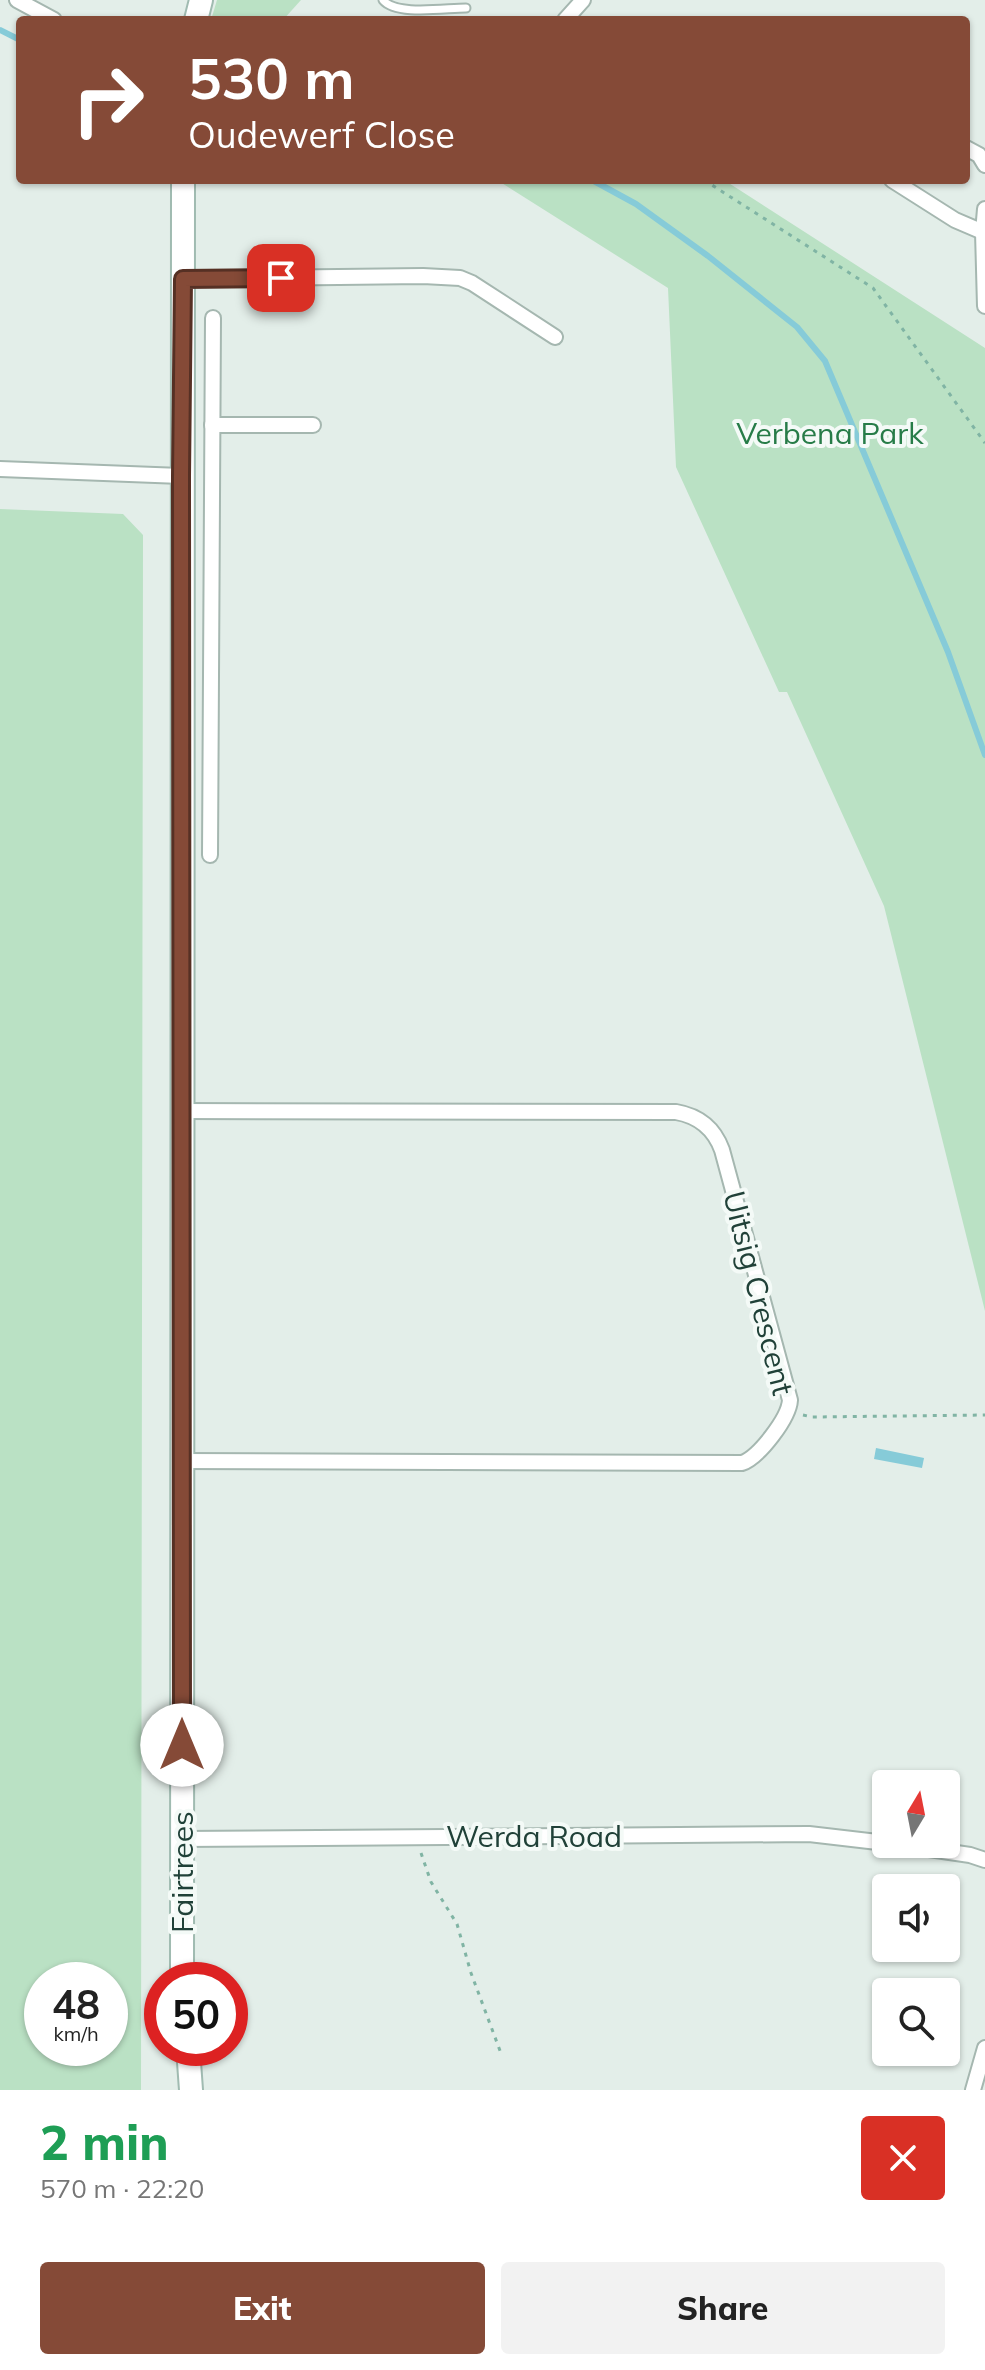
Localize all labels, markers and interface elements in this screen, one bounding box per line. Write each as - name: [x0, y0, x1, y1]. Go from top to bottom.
- text: 530 m: [188, 43, 355, 113]
- icon: right: [56, 48, 160, 152]
- text: Oudewerf Close: [188, 112, 455, 157]
- pin: [247, 244, 315, 312]
- icon: arrive: [259, 256, 303, 300]
- park label: Verbena Park: [736, 414, 924, 452]
- street label: Uitsig Crescent: [715, 1187, 803, 1399]
- position arrow: [140, 1703, 224, 1787]
- north arrow: [872, 1770, 960, 1858]
- map controls: [872, 1770, 960, 2066]
- street label: Fairtrees: [163, 1811, 201, 1933]
- street label: Werda Road: [446, 1817, 622, 1855]
- button: sound: [872, 1874, 960, 1962]
- speed limit sign: 50: [144, 1962, 248, 2066]
- button: search: [872, 1978, 960, 2066]
- text: 48: [52, 1979, 100, 2029]
- text: km/h: [53, 2021, 99, 2046]
- text: 2 min: [40, 2112, 169, 2172]
- button: close: [861, 2116, 945, 2200]
- text: 570 m · 22:20: [40, 2172, 204, 2205]
- button: Exit: [40, 2262, 485, 2354]
- button: Share: [501, 2262, 945, 2354]

